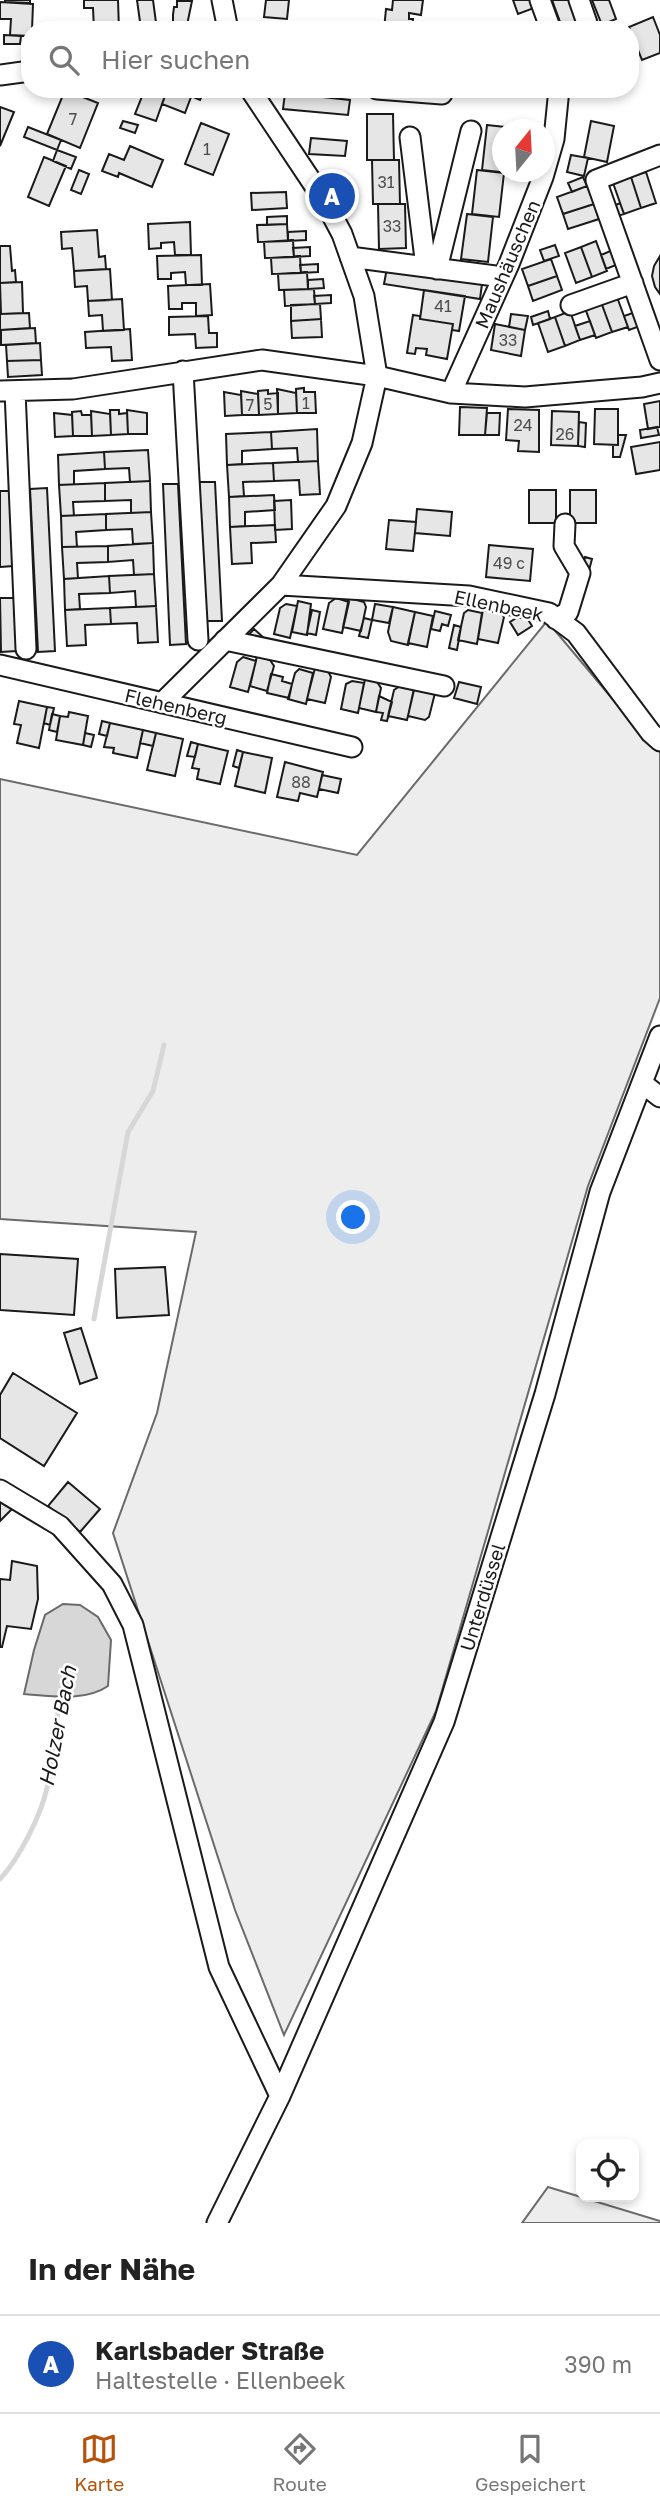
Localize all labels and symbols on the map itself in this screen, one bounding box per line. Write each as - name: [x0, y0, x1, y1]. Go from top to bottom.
- house number: 7: [69, 109, 77, 129]
- north arrow: [492, 119, 555, 182]
- house number: 1: [203, 139, 211, 159]
- pin: A: [309, 170, 355, 222]
- house number: 31: [377, 172, 395, 192]
- street label: Maushäuschen: [470, 196, 544, 332]
- house number: 33: [383, 216, 401, 236]
- house number: 41: [434, 296, 452, 316]
- house number: 33: [499, 330, 517, 350]
- house number: 1: [302, 393, 310, 413]
- house number: 5: [263, 394, 273, 414]
- house number: 7: [246, 395, 254, 415]
- house number: 24: [513, 415, 533, 435]
- house number: 26: [556, 424, 574, 444]
- house number: 49 c: [493, 553, 525, 573]
- street label: Ellenbeek: [452, 584, 546, 626]
- street label: Flehenberg: [123, 683, 229, 729]
- house number: 88: [291, 772, 311, 792]
- your location: [336, 1200, 370, 1234]
- street label: Unterdüssel: [455, 1540, 509, 1654]
- water label: Holzer Bach: [33, 1663, 82, 1788]

